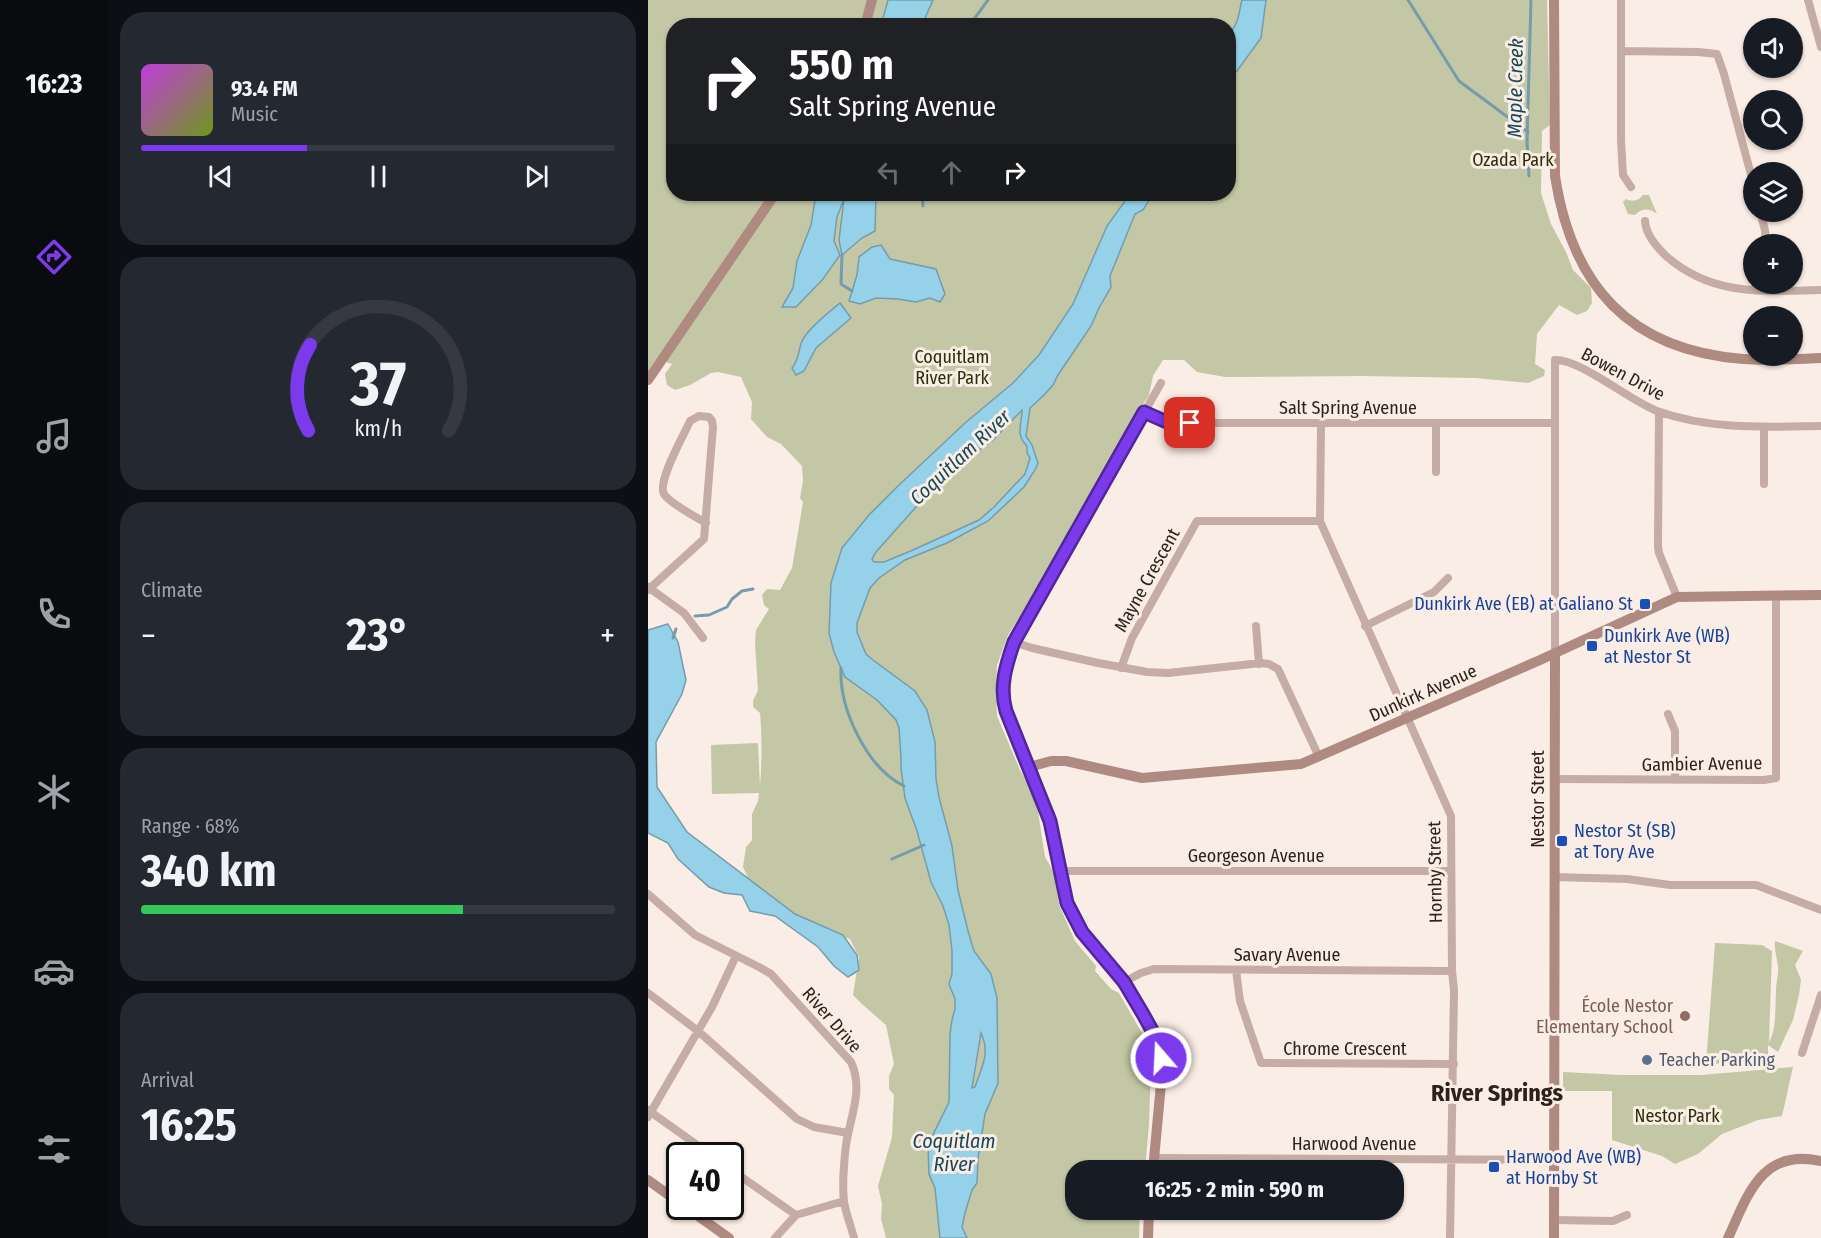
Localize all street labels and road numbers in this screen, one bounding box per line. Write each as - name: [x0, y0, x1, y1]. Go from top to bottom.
- street label: Bowen Drive: [1577, 343, 1669, 405]
- street label: Salt Spring Avenue: [1279, 397, 1417, 419]
- street label: Mayne Crescent: [1110, 524, 1185, 636]
- street label: Dunkirk Avenue: [1366, 659, 1480, 726]
- street label: Nestor Street: [1527, 750, 1549, 848]
- street label: Gambier Avenue: [1642, 752, 1763, 776]
- street label: Hornby Street: [1423, 821, 1447, 923]
- street label: Georgeson Avenue: [1188, 845, 1324, 867]
- street label: Savary Avenue: [1234, 944, 1340, 966]
- street label: River Drive: [798, 983, 867, 1057]
- street label: Chrome Crescent: [1283, 1038, 1407, 1060]
- street label: Harwood Avenue: [1292, 1133, 1416, 1155]

